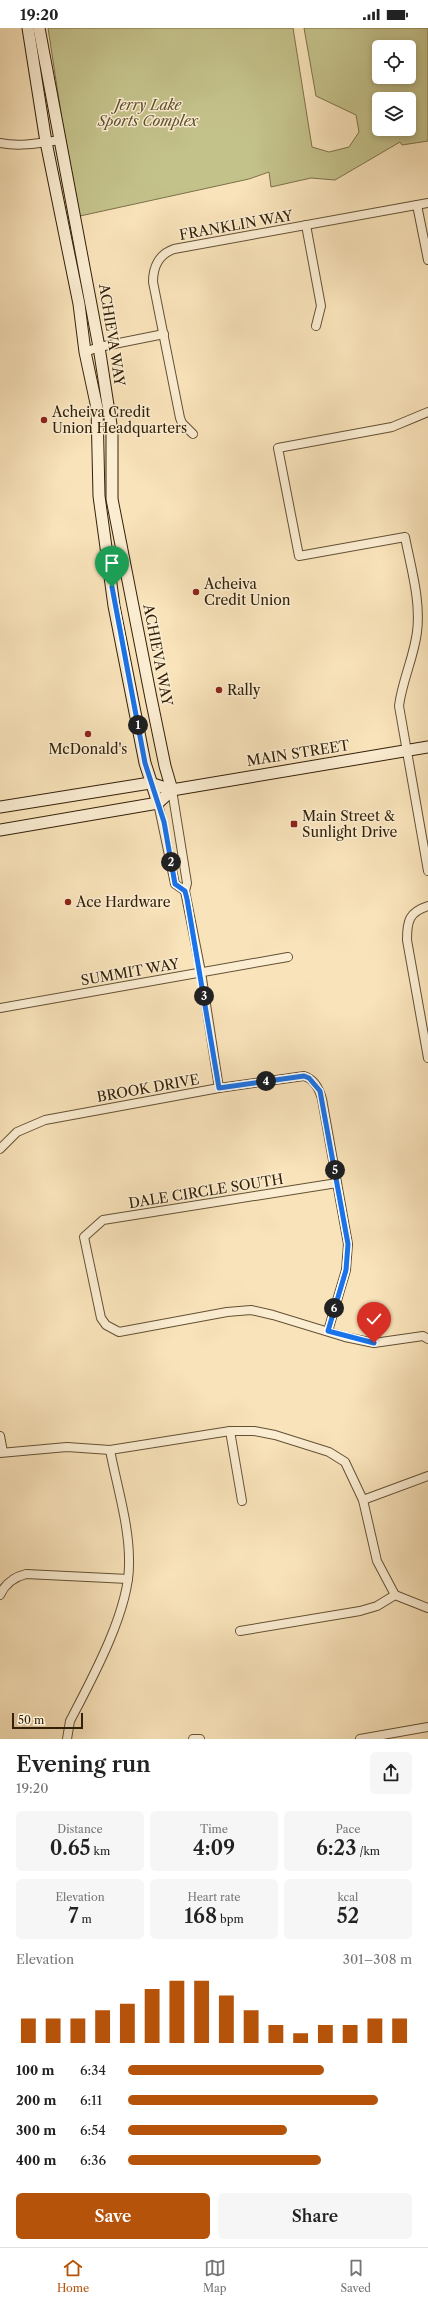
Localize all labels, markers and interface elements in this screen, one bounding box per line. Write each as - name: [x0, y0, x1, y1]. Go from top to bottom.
- text: 19:20: [20, 5, 59, 24]
- map controls: [372, 40, 416, 136]
- button: locate: [372, 40, 416, 84]
- button: layers: [372, 92, 416, 136]
- park label: Jerry Lake Sports Complex: [97, 96, 199, 130]
- street label: FRANKLIN WAY: [178, 206, 295, 244]
- street label: ACHIEVA WAY: [95, 282, 129, 388]
- place label: Acheiva Credit Union Headquarters: [51, 403, 187, 437]
- marker: Acheiva Credit Union Headquarters: [39, 415, 49, 425]
- pin: [95, 546, 129, 587]
- icon: arrive: [101, 552, 123, 574]
- place label: Acheiva Credit Union: [203, 575, 291, 609]
- marker: Acheiva Credit Union: [191, 587, 201, 597]
- street label: ACHIEVA WAY: [139, 602, 177, 708]
- place label: Rally: [227, 681, 261, 699]
- marker: Rally: [214, 685, 224, 695]
- pin: 1: [128, 715, 148, 735]
- text: 1: [136, 718, 140, 732]
- marker: McDonald's: [83, 729, 93, 739]
- street label: MAIN STREET: [245, 736, 351, 770]
- place label: McDonald's: [49, 740, 127, 758]
- place label: Main Street & Sunlight Drive: [302, 807, 398, 841]
- marker: Main Street & Sunlight Drive: [289, 819, 299, 829]
- pin: 2: [161, 852, 181, 872]
- text: 2: [168, 855, 174, 869]
- place label: Ace Hardware: [75, 893, 171, 911]
- marker: Ace Hardware: [63, 897, 73, 907]
- street label: SUMMIT WAY: [79, 954, 182, 990]
- pin: 3: [194, 986, 214, 1006]
- text: 3: [201, 989, 207, 1003]
- street label: BROOK DRIVE: [95, 1070, 201, 1106]
- pin: 4: [256, 1071, 276, 1091]
- text: 4: [263, 1074, 269, 1088]
- pin: 5: [325, 1160, 345, 1180]
- text: 5: [332, 1163, 338, 1177]
- street label: DALE CIRCLE SOUTH: [127, 1170, 285, 1212]
- pin: 6: [324, 1298, 344, 1318]
- text: 6: [331, 1301, 337, 1315]
- pin: [357, 1302, 391, 1343]
- icon: check: [363, 1308, 385, 1330]
- scale bar: [12, 1711, 83, 1730]
- text: 50 m: [18, 1713, 44, 1727]
- text: Evening run: [16, 1751, 151, 1778]
- button: share: [370, 1752, 412, 1794]
- text: 19:20: [16, 1780, 48, 1796]
- text: Distance: [57, 1822, 103, 1836]
- text: Time: [200, 1822, 228, 1836]
- text: Pace: [336, 1822, 360, 1836]
- text: 0.65: [50, 1836, 91, 1860]
- text: 4:09: [193, 1836, 235, 1860]
- text: 6:23: [316, 1836, 357, 1860]
- text: km: [91, 1844, 110, 1858]
- text: /km: [357, 1844, 380, 1858]
- text: Elevation: [55, 1890, 105, 1904]
- text: Heart rate: [187, 1890, 241, 1904]
- text: kcal: [338, 1890, 358, 1904]
- text: 7: [68, 1904, 79, 1928]
- text: 168: [184, 1904, 217, 1928]
- text: 52: [337, 1904, 359, 1928]
- text: m: [79, 1912, 92, 1926]
- text: bpm: [217, 1912, 244, 1926]
- text: Elevation: [16, 1951, 74, 1967]
- text: 301–308 m: [343, 1951, 412, 1967]
- text: 100 m: [16, 2062, 55, 2078]
- text: 6:34: [80, 2062, 106, 2078]
- text: 200 m: [16, 2092, 56, 2108]
- text: 6:11: [80, 2092, 102, 2108]
- text: 300 m: [16, 2122, 56, 2138]
- text: 6:54: [80, 2122, 106, 2138]
- text: 400 m: [16, 2152, 56, 2168]
- text: 6:36: [80, 2152, 106, 2168]
- button: Save: [16, 2193, 210, 2239]
- button: Share: [218, 2193, 412, 2239]
- tab: Home: [57, 2257, 89, 2295]
- tab: Map: [203, 2257, 227, 2295]
- tab: Saved: [340, 2257, 371, 2295]

